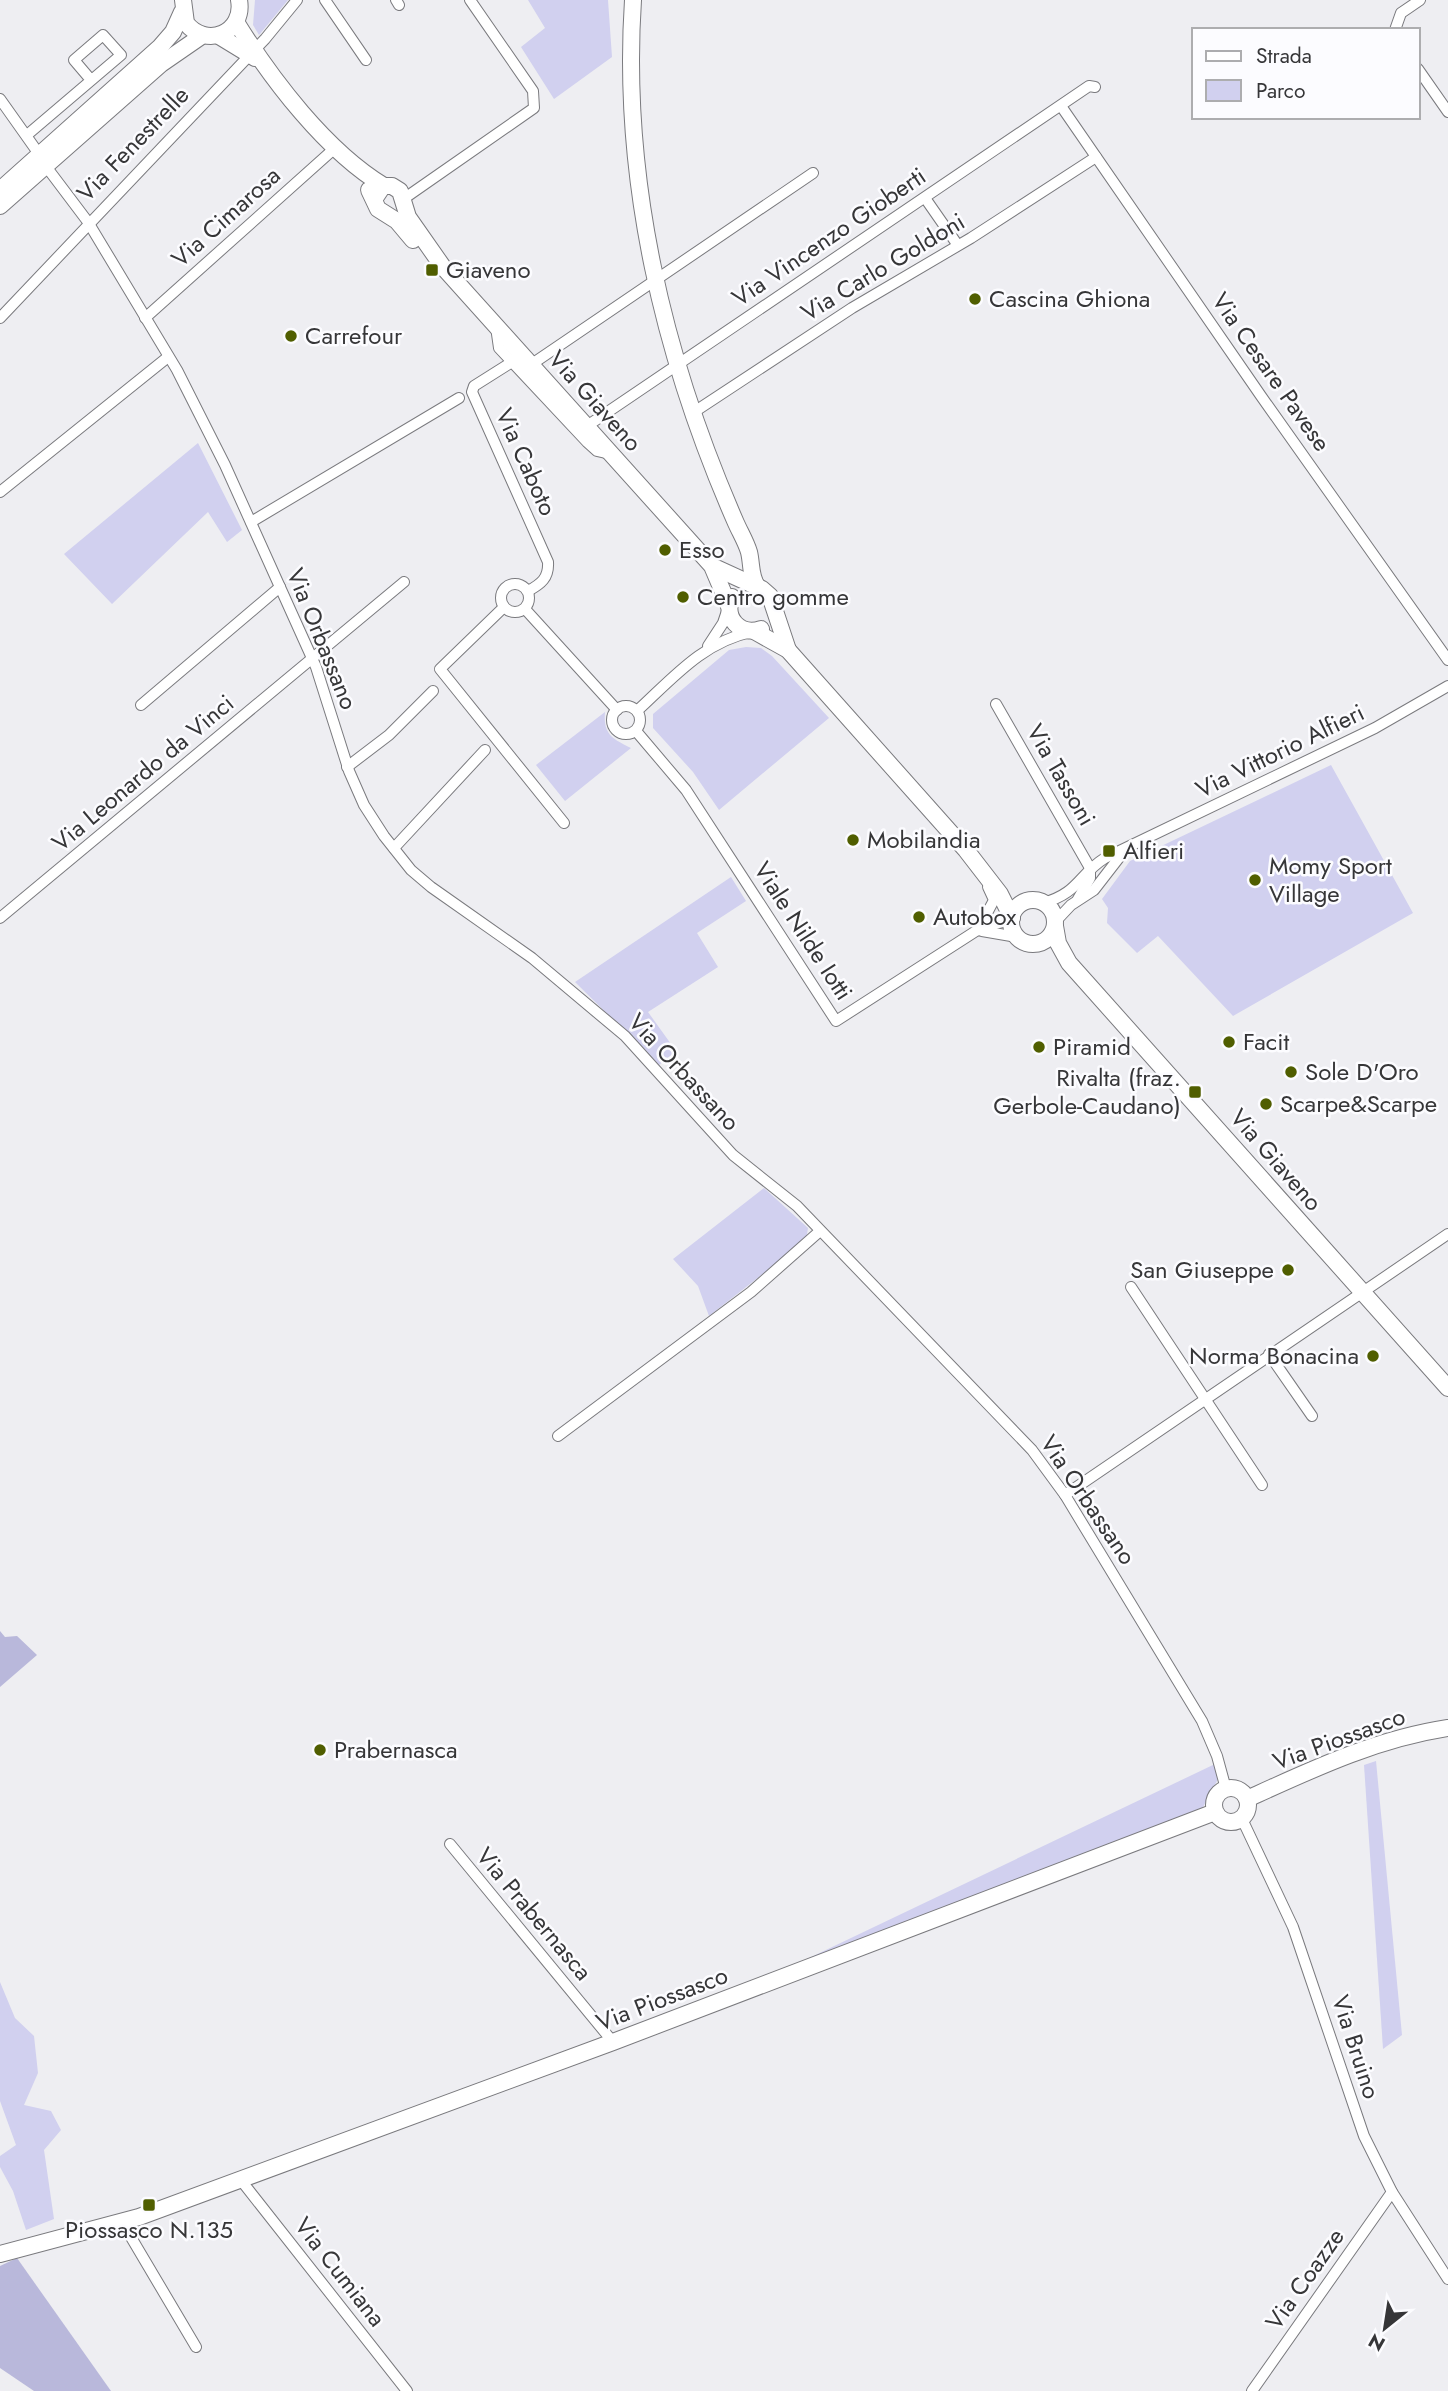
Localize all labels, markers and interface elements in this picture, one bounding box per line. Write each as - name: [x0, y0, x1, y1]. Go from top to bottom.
- legend: [1192, 28, 1420, 119]
- text: Strada: [1256, 41, 1312, 71]
- text: Parco: [1256, 76, 1305, 106]
- street label: Via Fenestrelle: [68, 78, 197, 209]
- street label: Via Cimarosa: [163, 158, 288, 275]
- street label: Via Vincenzo Gioberti: [725, 159, 933, 315]
- street label: Via Carlo Goldoni: [794, 204, 971, 329]
- place label: Giaveno: [446, 252, 531, 287]
- marker: Giaveno: [424, 262, 440, 278]
- place label: Cascina Ghiona: [989, 281, 1150, 316]
- street label: Via Cesare Pavese: [1204, 285, 1339, 458]
- marker: Cascina Ghiona: [967, 291, 983, 307]
- place label: Carrefour: [305, 318, 403, 353]
- marker: Carrefour: [283, 328, 299, 344]
- street label: Via Giaveno: [540, 342, 650, 459]
- street label: Via Caboto: [487, 402, 566, 521]
- place label: Esso: [679, 532, 725, 567]
- marker: Esso: [657, 542, 673, 558]
- street label: Via Orbassano: [278, 563, 367, 715]
- place label: Centro gomme: [697, 579, 849, 614]
- marker: Centro gomme: [675, 589, 691, 605]
- street label: Via Leonardo da Vinci: [44, 686, 241, 859]
- street label: Via Vittorio Alfieri: [1190, 695, 1370, 807]
- street label: Via Tassoni: [1018, 717, 1105, 832]
- place label: Mobilandia: [867, 822, 981, 857]
- marker: Mobilandia: [845, 832, 861, 848]
- place label: Alfieri: [1123, 833, 1184, 868]
- marker: Alfieri: [1101, 843, 1117, 859]
- place label: Momy Sport Village: [1269, 848, 1392, 911]
- street label: Viale Nilde Iotti: [745, 854, 861, 1007]
- marker: Momy Sport Village: [1247, 872, 1263, 888]
- place label: Autobox: [933, 899, 1017, 934]
- marker: Autobox: [911, 909, 927, 925]
- street label: Via Orbassano: [620, 1005, 748, 1138]
- place label: Facit: [1243, 1024, 1290, 1059]
- place label: Piramid: [1053, 1029, 1131, 1064]
- marker: Facit: [1221, 1034, 1237, 1050]
- marker: Piramid: [1031, 1039, 1047, 1055]
- place label: Sole D'Oro: [1305, 1054, 1419, 1089]
- place label: Rivalta (fraz. Gerbole-Caudano): [993, 1060, 1181, 1123]
- marker: Sole D'Oro: [1283, 1064, 1299, 1080]
- marker: Rivalta (fraz. Gerbole-Caudano): [1187, 1084, 1203, 1100]
- place label: Scarpe&Scarpe: [1280, 1086, 1437, 1121]
- marker: Scarpe&Scarpe: [1258, 1096, 1274, 1112]
- street label: Via Giaveno: [1222, 1101, 1331, 1218]
- place label: San Giuseppe: [1130, 1252, 1274, 1287]
- marker: San Giuseppe: [1280, 1262, 1296, 1278]
- place label: Norma Bonacina: [1189, 1338, 1359, 1373]
- marker: Norma Bonacina: [1365, 1348, 1381, 1364]
- street label: Via Orbassano: [1032, 1428, 1145, 1572]
- street label: Via Piossasco: [1268, 1698, 1410, 1779]
- place label: Prabernasca: [334, 1732, 458, 1767]
- marker: Prabernasca: [312, 1742, 328, 1758]
- street label: Via Prabernasca: [468, 1839, 601, 1988]
- street label: Via Piossasco: [591, 1957, 733, 2040]
- street label: Via Bruino: [1323, 1991, 1390, 2103]
- marker: Piossasco N.135: [141, 2197, 157, 2213]
- street label: Via Cumiana: [286, 2209, 394, 2334]
- place label: Piossasco N.135: [65, 2212, 233, 2247]
- street label: Via Coazze: [1257, 2221, 1352, 2337]
- north arrow: [1350, 2293, 1420, 2363]
- text: N: [1363, 2327, 1390, 2358]

